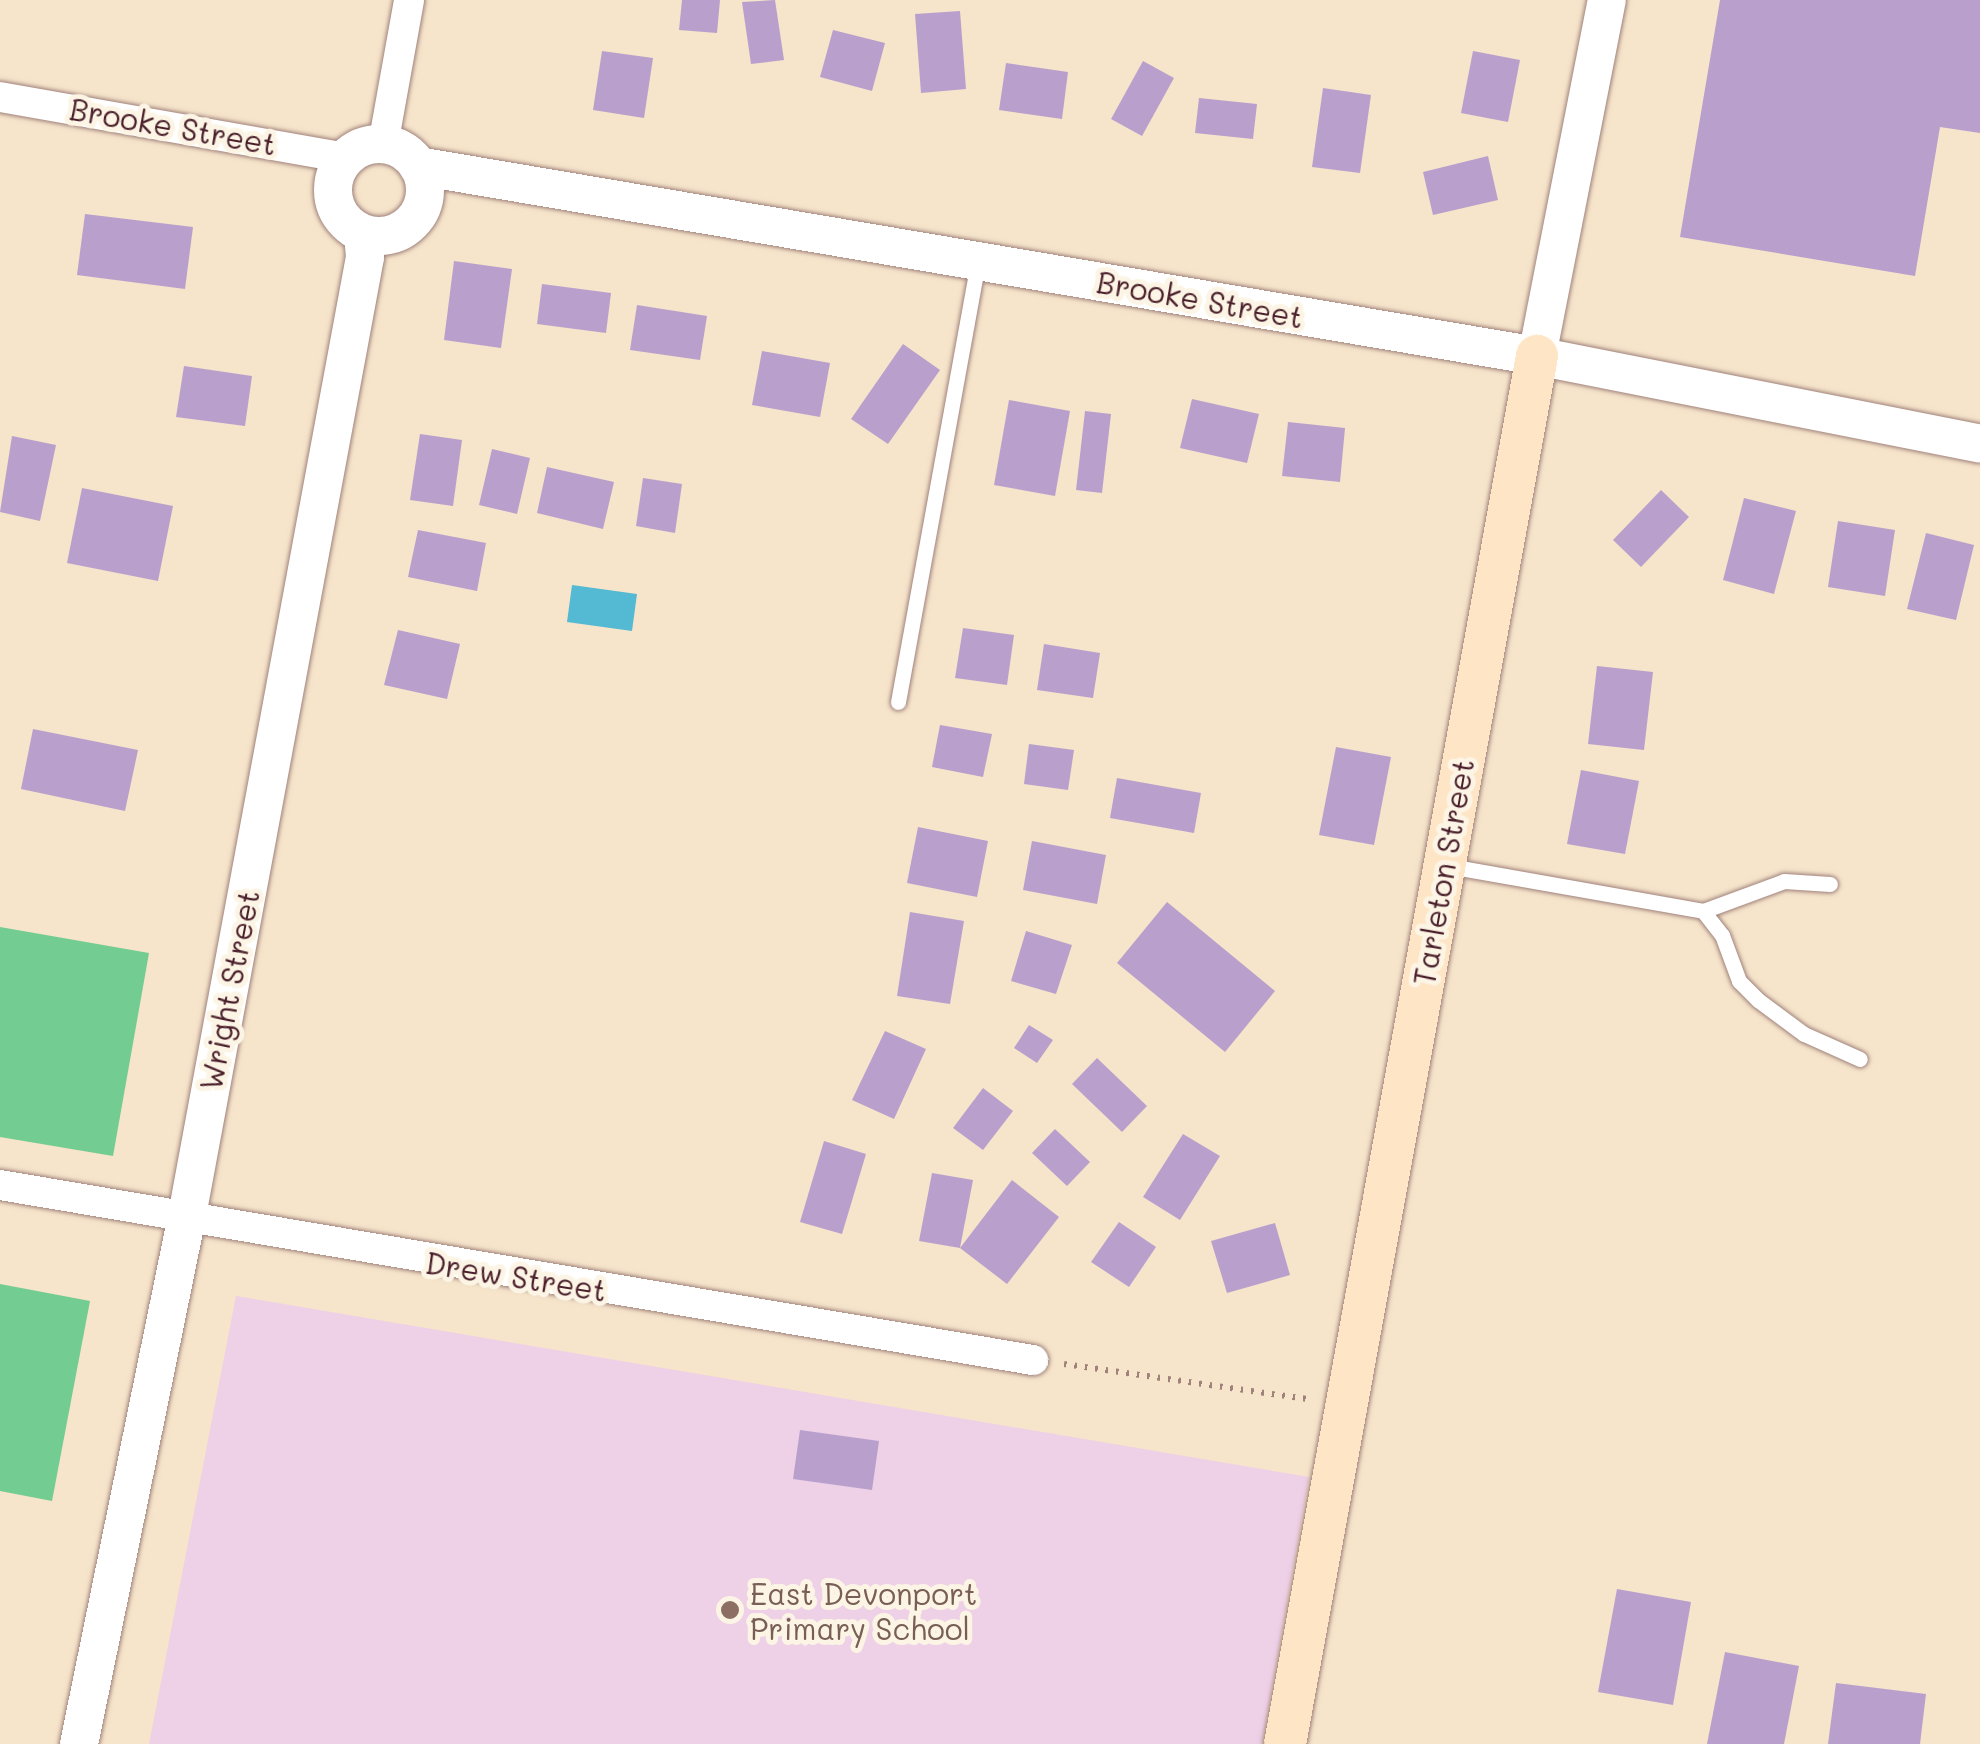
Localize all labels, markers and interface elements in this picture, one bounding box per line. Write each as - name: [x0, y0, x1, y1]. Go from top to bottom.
- street label: Brooke Street: [67, 90, 279, 162]
- street label: Brooke Street: [1094, 263, 1306, 335]
- street label: Tarleton Street: [1405, 756, 1481, 988]
- street label: Wright Street: [192, 887, 266, 1093]
- street label: Drew Street: [423, 1244, 609, 1308]
- place label: East Devonport Primary School: [750, 1575, 977, 1646]
- marker: East Devonport Primary School: [719, 1599, 741, 1621]

